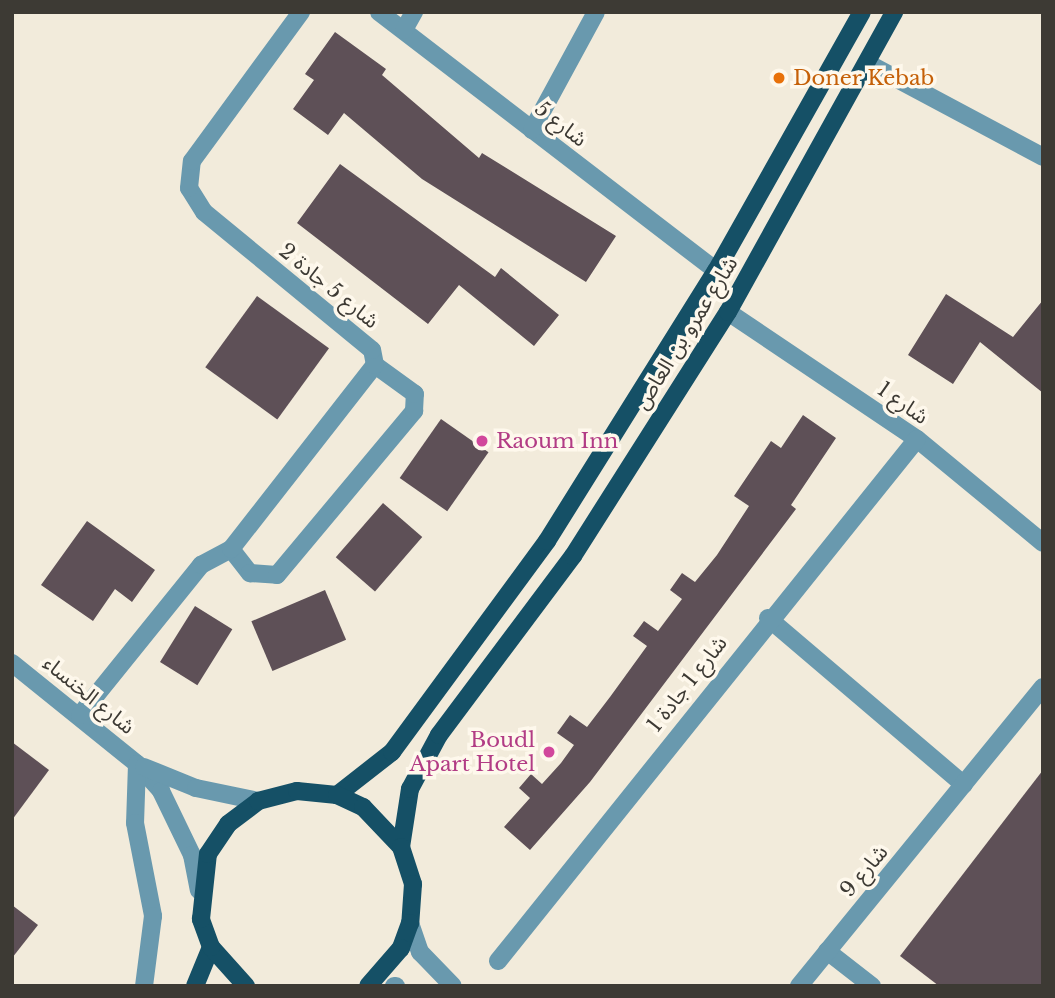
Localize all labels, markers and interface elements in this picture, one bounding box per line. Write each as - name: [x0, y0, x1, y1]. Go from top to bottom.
- place label: Doner Kebab: [793, 65, 935, 91]
- marker: Doner Kebab: [771, 70, 787, 86]
- street label: شارع 5: [530, 96, 592, 152]
- street label: شارع 5 جادة 2: [274, 238, 384, 334]
- street label: شارع عمرو بن العاص: [629, 252, 743, 414]
- street label: شارع 1: [873, 377, 933, 429]
- place label: Raoum Inn: [496, 428, 618, 454]
- marker: Raoum Inn: [474, 433, 490, 449]
- street label: شارع 1 جادة 1: [642, 631, 732, 737]
- street label: شارع الخنساء: [38, 650, 140, 740]
- place label: Boudl Apart Hotel: [410, 727, 535, 777]
- marker: Boudl Apart Hotel: [541, 744, 557, 760]
- street label: شارع 9: [835, 840, 893, 902]

